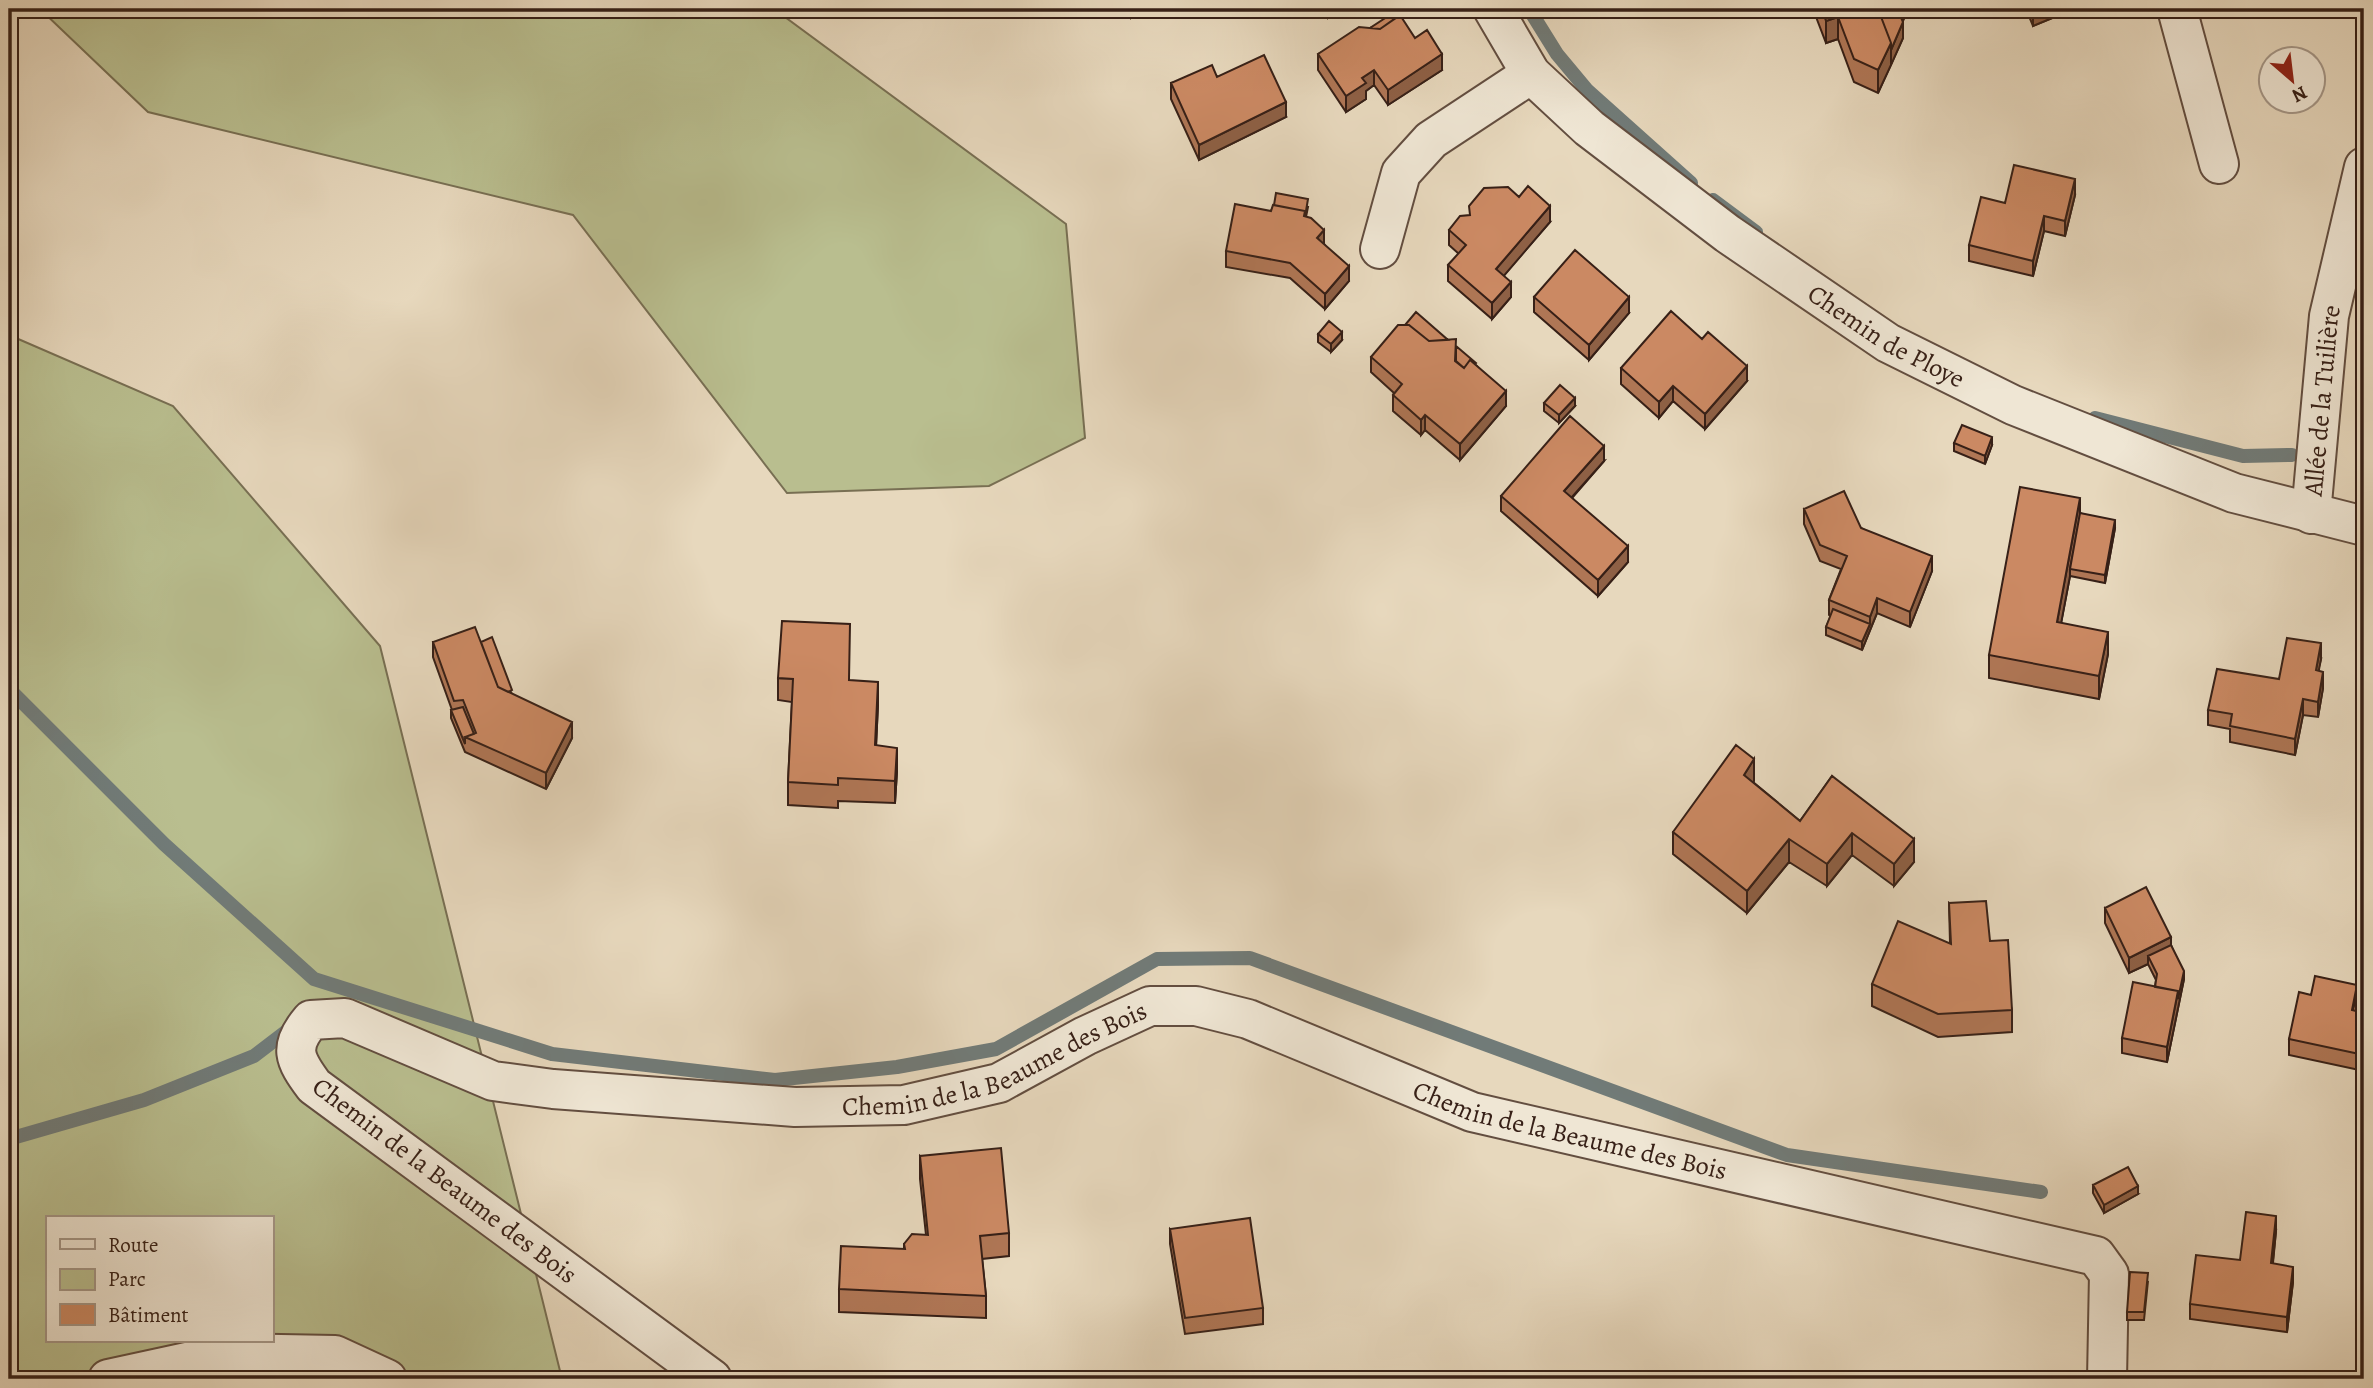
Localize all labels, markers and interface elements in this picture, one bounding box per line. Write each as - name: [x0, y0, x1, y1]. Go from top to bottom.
- north arrow: [2258, 46, 2328, 116]
- text: N: [2287, 79, 2312, 109]
- street label: Chemin de Ploye: [1801, 276, 1970, 396]
- street label: Allée de la Tuilière: [2296, 301, 2349, 499]
- street label: Chemin de la Beaume des Bois: [842, 993, 1152, 1124]
- street label: Chemin de la Beaume des Bois: [305, 1069, 584, 1292]
- street label: Chemin de la Beaume des Bois: [1408, 1072, 1730, 1188]
- legend: [46, 1216, 273, 1342]
- text: Route: [108, 1231, 158, 1259]
- text: Parc: [108, 1265, 146, 1293]
- text: Bâtiment: [108, 1301, 189, 1329]

